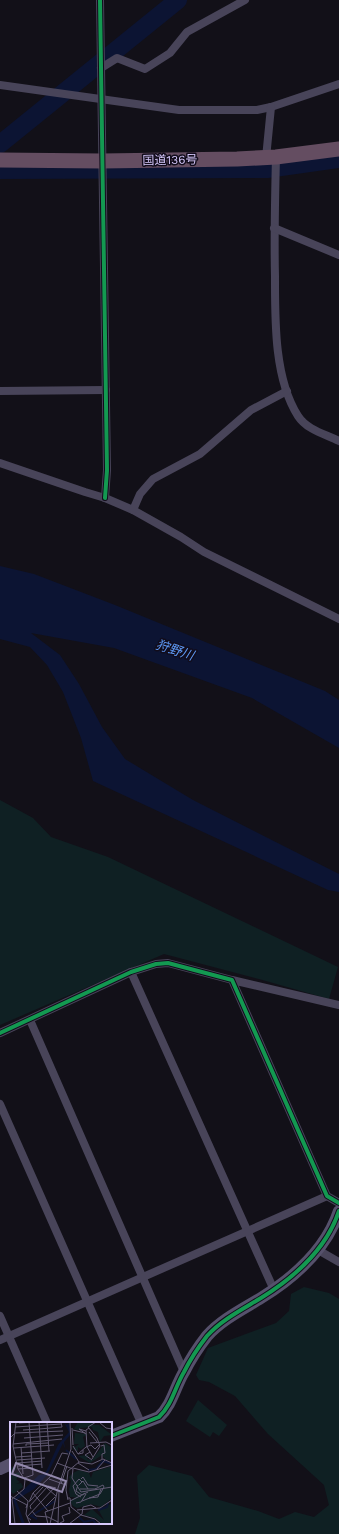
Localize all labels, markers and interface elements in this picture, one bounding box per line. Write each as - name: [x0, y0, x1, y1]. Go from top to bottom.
- street label: 国道136号: [142, 153, 198, 167]
- water label: 狩野川: [154, 637, 198, 664]
- inset map: [10, 1422, 112, 1524]

